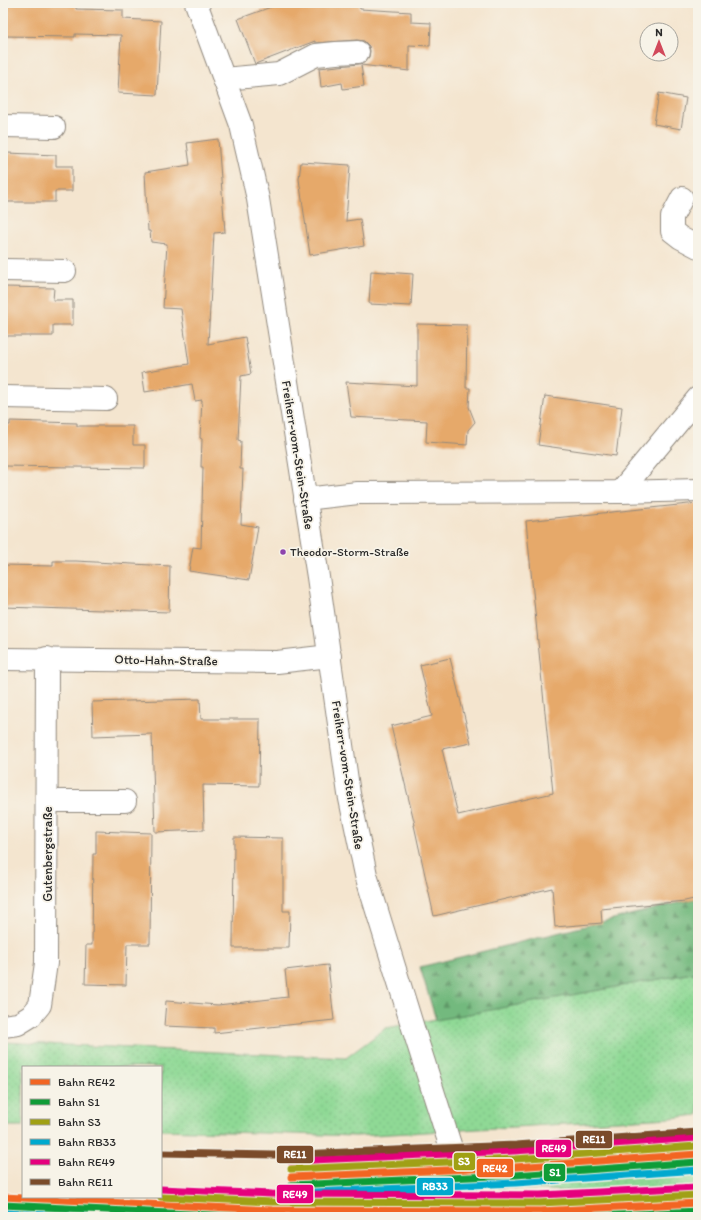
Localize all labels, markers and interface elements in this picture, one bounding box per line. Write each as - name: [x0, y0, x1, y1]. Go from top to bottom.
- north arrow: [639, 22, 679, 62]
- text: N: [655, 26, 663, 39]
- street label: Freiherr-vom-Stein-Straße: [279, 379, 317, 531]
- place label: Theodor-Storm-Straße: [290, 545, 409, 559]
- marker: Theodor-Storm-Straße: [278, 547, 288, 557]
- street label: Otto-Hahn-Straße: [114, 652, 218, 668]
- street label: Freiherr-vom-Stein-Straße: [329, 699, 367, 851]
- street label: Gutenbergstraße: [40, 806, 55, 902]
- legend: [22, 1066, 162, 1198]
- text: Bahn RE42: [58, 1075, 116, 1089]
- text: Bahn S1: [58, 1095, 100, 1109]
- text: Bahn S3: [58, 1115, 101, 1129]
- line badge: RE11: [575, 1130, 613, 1149]
- text: RE11: [583, 1133, 606, 1146]
- text: Bahn RB33: [58, 1135, 116, 1149]
- line badge: RE49: [535, 1139, 572, 1158]
- text: RE49: [541, 1142, 567, 1155]
- line badge: RE11: [276, 1145, 314, 1164]
- text: RE11: [284, 1148, 307, 1161]
- line badge: S3: [453, 1152, 476, 1171]
- text: Bahn RE49: [58, 1155, 115, 1169]
- text: S3: [458, 1155, 470, 1168]
- line badge: RE42: [476, 1158, 514, 1178]
- text: RE42: [482, 1162, 508, 1175]
- line badge: S1: [543, 1163, 566, 1182]
- text: S1: [549, 1166, 562, 1179]
- text: Bahn RE11: [58, 1175, 113, 1189]
- line badge: RB33: [416, 1177, 454, 1196]
- text: RB33: [422, 1180, 448, 1193]
- line badge: RE49: [276, 1184, 314, 1204]
- text: RE49: [282, 1188, 308, 1201]

